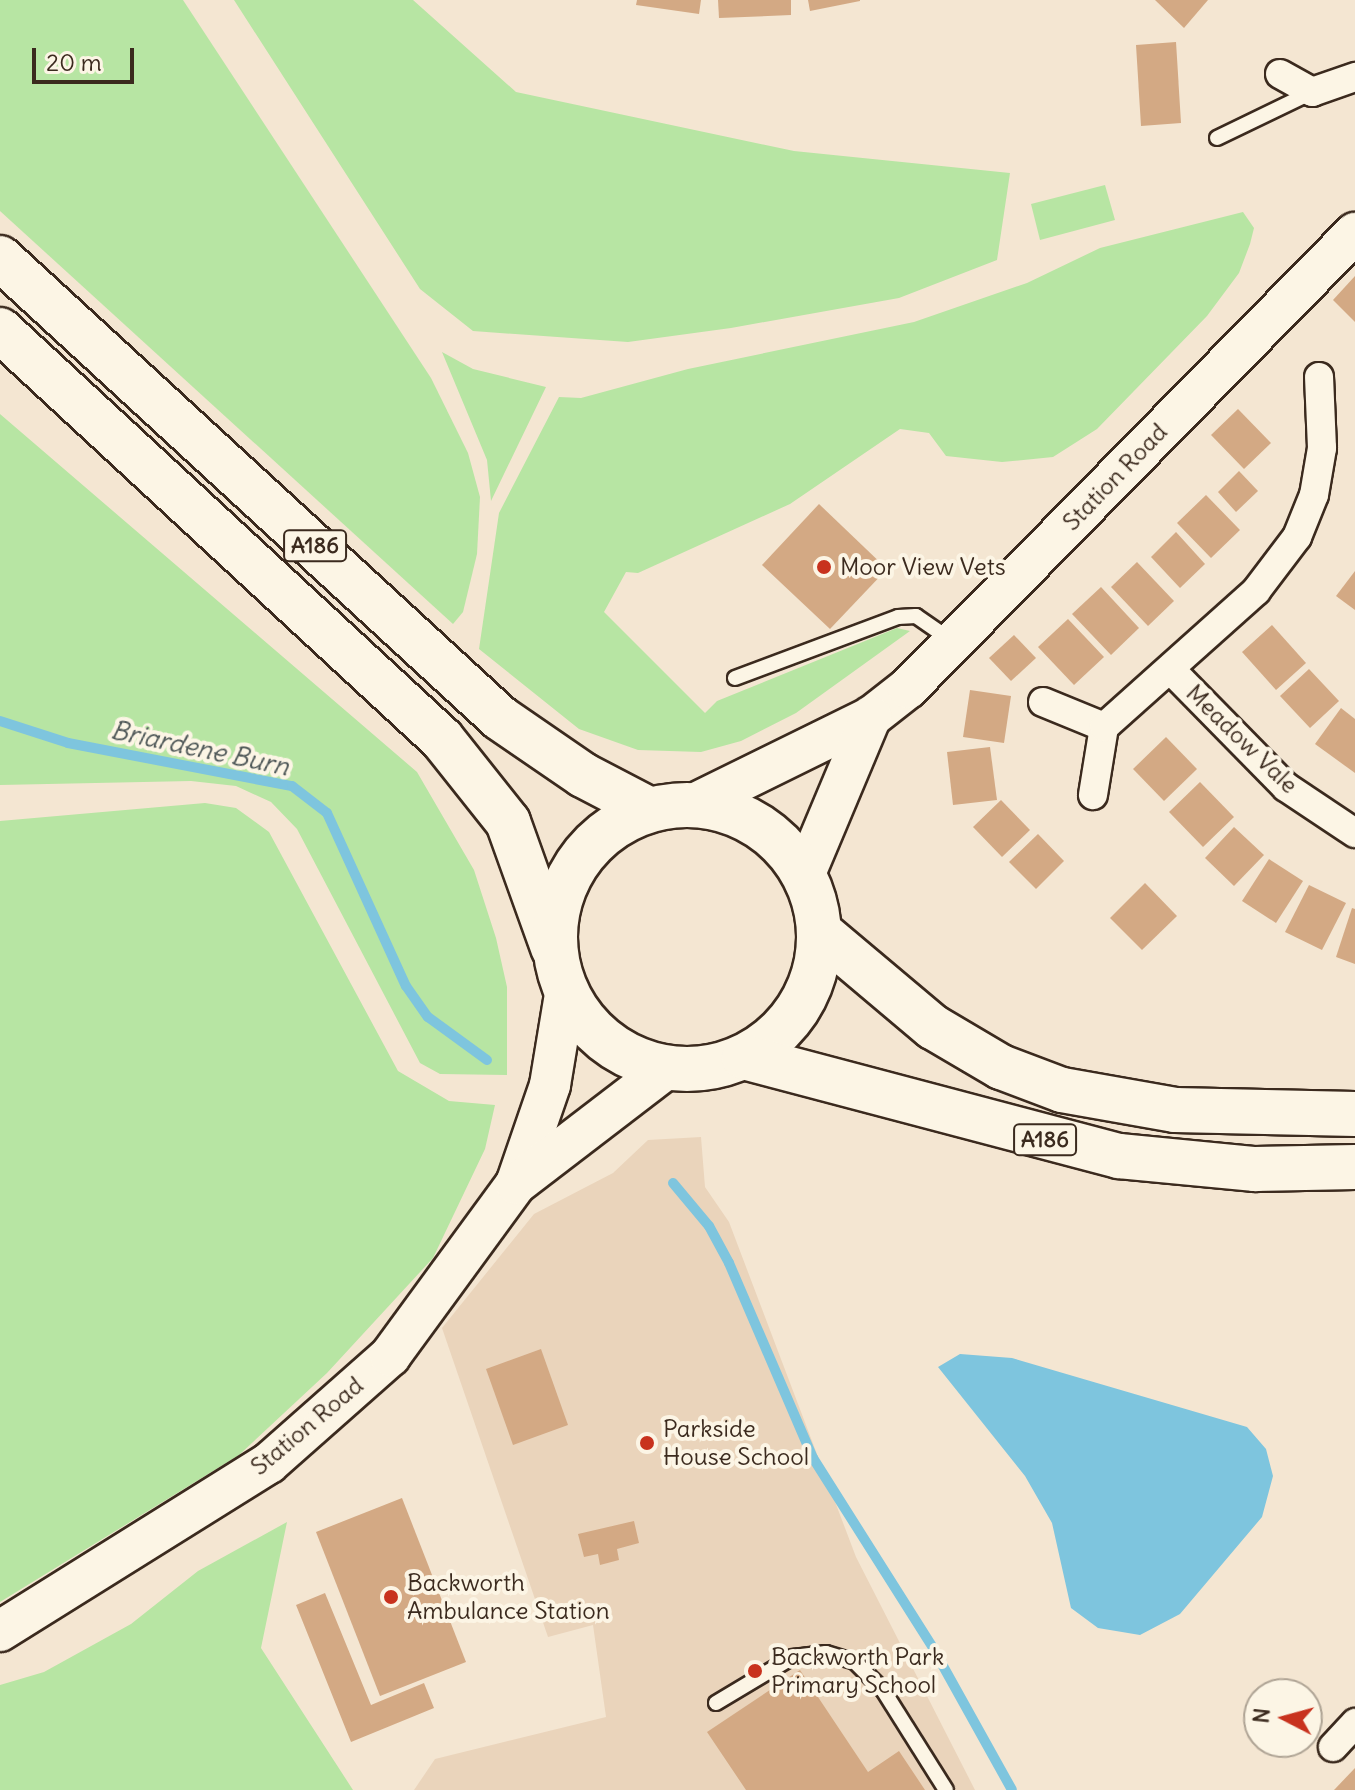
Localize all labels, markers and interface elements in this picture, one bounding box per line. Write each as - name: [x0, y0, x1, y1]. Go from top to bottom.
- scale bar: [36, 32, 138, 82]
- text: 20 m: [46, 47, 102, 77]
- street label: Station Road: [1057, 418, 1173, 536]
- road number: A186: [283, 528, 347, 564]
- place label: Moor View Vets: [840, 553, 1006, 581]
- marker: Moor View Vets: [815, 558, 833, 576]
- street label: Meadow Vale: [1180, 679, 1304, 799]
- water label: Briardene Burn: [108, 714, 292, 782]
- road number: A186: [1013, 1122, 1077, 1158]
- street label: Station Road: [245, 1371, 369, 1481]
- place label: Parkside House School: [663, 1415, 809, 1471]
- marker: Parkside House School: [638, 1434, 656, 1452]
- place label: Backworth Ambulance Station: [407, 1569, 610, 1625]
- marker: Backworth Ambulance Station: [382, 1588, 400, 1606]
- place label: Backworth Park Primary School: [771, 1643, 944, 1699]
- marker: Backworth Park Primary School: [746, 1662, 764, 1680]
- north arrow: [1243, 1678, 1323, 1758]
- text: N: [1246, 1707, 1276, 1725]

